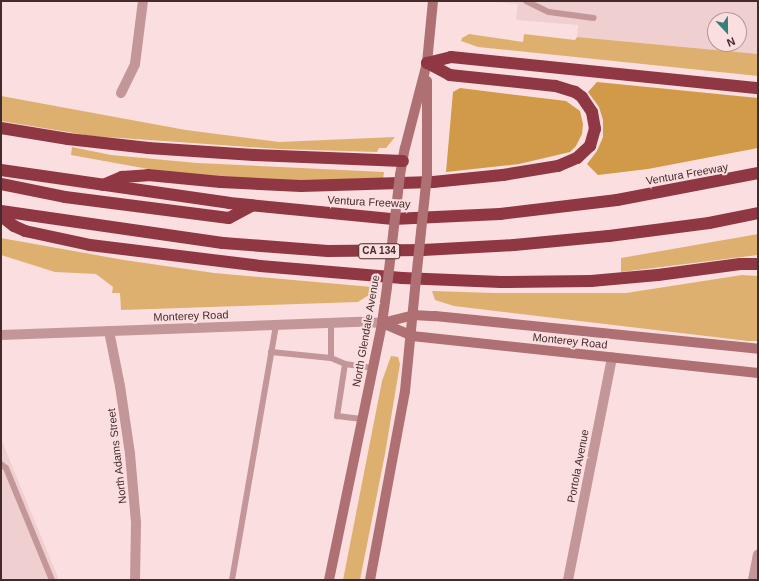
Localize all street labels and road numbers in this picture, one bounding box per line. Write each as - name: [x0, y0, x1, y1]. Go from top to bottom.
- street label: Ventura Freeway: [645, 160, 729, 188]
- street label: Ventura Freeway: [327, 193, 411, 211]
- road number: CA 134: [358, 243, 400, 259]
- street label: North Glendale Avenue: [350, 274, 382, 388]
- street label: Monterey Road: [153, 308, 229, 324]
- street label: Monterey Road: [532, 331, 608, 351]
- street label: North Adams Street: [105, 407, 129, 505]
- street label: Portola Avenue: [564, 428, 592, 504]

